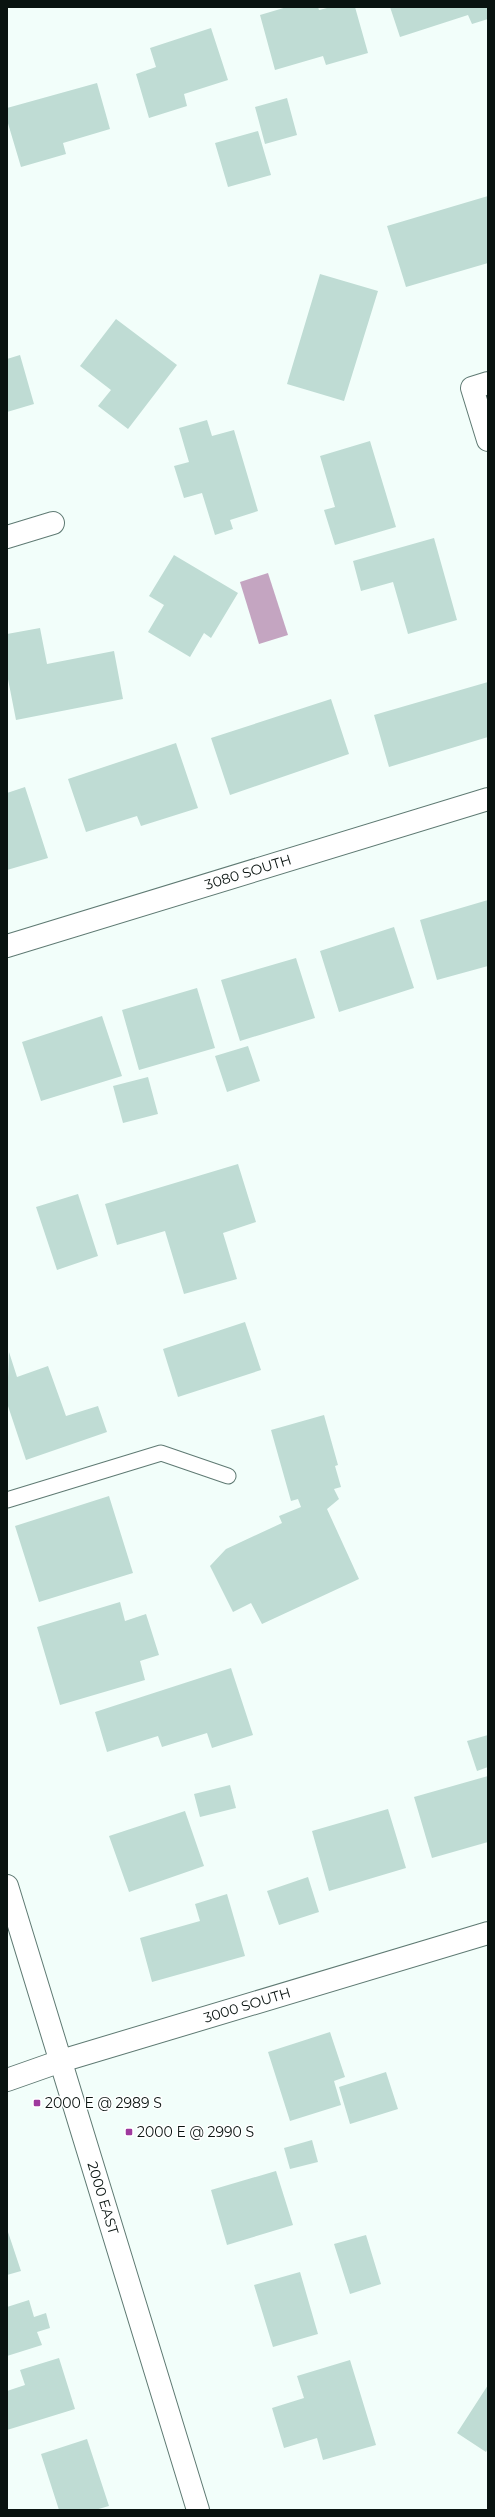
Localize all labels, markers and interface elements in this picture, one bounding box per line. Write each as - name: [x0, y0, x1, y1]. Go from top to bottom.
- street label: 3080 SOUTH: [202, 850, 294, 894]
- street label: 3000 SOUTH: [201, 1983, 293, 2027]
- place label: 2000 E @ 2989 S: [45, 2094, 162, 2112]
- marker: 2000 E @ 2989 S: [32, 2098, 42, 2108]
- place label: 2000 E @ 2990 S: [137, 2123, 254, 2141]
- marker: 2000 E @ 2990 S: [124, 2127, 134, 2137]
- street label: 2000 EAST: [83, 2159, 123, 2237]

